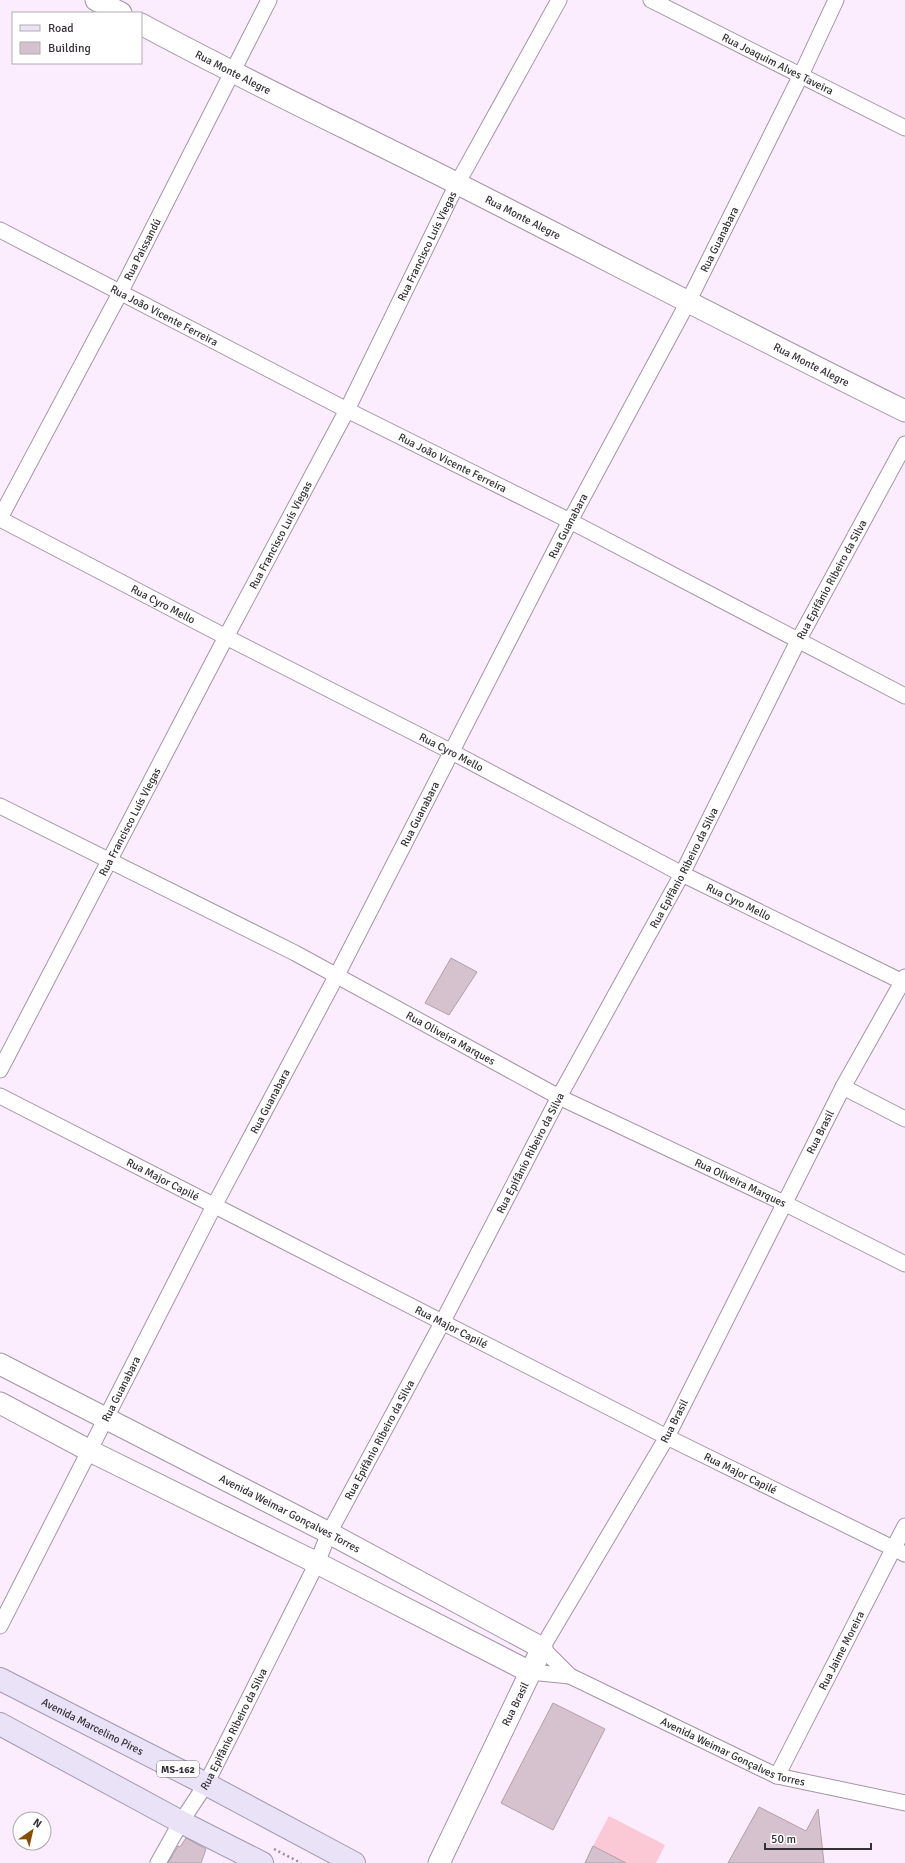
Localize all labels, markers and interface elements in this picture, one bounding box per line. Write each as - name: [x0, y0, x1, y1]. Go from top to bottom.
- legend: [12, 12, 142, 64]
- text: Road: [48, 21, 74, 36]
- street label: Rua Joaquim Alves Taveira: [720, 31, 836, 98]
- text: Building: [48, 41, 91, 56]
- street label: Rua Monte Alegre: [193, 48, 273, 97]
- street label: Rua Francisco Luís Viegas: [395, 189, 460, 303]
- street label: Rua Monte Alegre: [483, 193, 563, 242]
- street label: Rua Guanabara: [698, 204, 742, 275]
- street label: Rua Paissandú: [121, 216, 164, 283]
- street label: Rua João Vicente Ferreira: [108, 282, 220, 349]
- street label: Rua Monte Alegre: [771, 340, 851, 389]
- street label: Rua João Vicente Ferreira: [396, 431, 509, 496]
- street label: Rua Francisco Luís Viegas: [247, 479, 315, 592]
- street label: Rua Guanabara: [546, 491, 591, 561]
- street label: Rua Epifânio Ribeiro da Silva: [794, 517, 870, 642]
- street label: Rua Cyro Mello: [129, 583, 197, 627]
- street label: Rua Cyro Mello: [417, 730, 486, 775]
- street label: Rua Francisco Luís Viegas: [96, 765, 164, 878]
- street label: Rua Guanabara: [398, 779, 442, 849]
- street label: Rua Epifânio Ribeiro da Silva: [647, 805, 721, 931]
- street label: Rua Cyro Mello: [704, 881, 773, 924]
- street label: Rua Oliveira Marques: [404, 1009, 498, 1068]
- street label: Rua Guanabara: [248, 1066, 293, 1136]
- street label: Rua Epifânio Ribeiro da Silva: [494, 1090, 567, 1216]
- street label: Rua Brasil: [804, 1108, 837, 1156]
- street label: Rua Major Capilé: [124, 1156, 201, 1204]
- street label: Rua Oliveira Marques: [692, 1156, 788, 1210]
- street label: Rua Major Capilé: [413, 1303, 490, 1351]
- street label: Rua Guanabara: [99, 1354, 143, 1424]
- street label: Rua Epifânio Ribeiro da Silva: [342, 1377, 417, 1502]
- street label: Rua Brasil: [658, 1397, 691, 1445]
- street label: Rua Major Capilé: [702, 1450, 779, 1497]
- street label: Avenida Weimar Gonçalves Torres: [217, 1472, 362, 1556]
- street label: Rua Jaime Moreira: [816, 1609, 867, 1692]
- street label: Rua Epifânio Ribeiro da Silva: [198, 1666, 270, 1793]
- street label: Rua Brasil: [499, 1680, 532, 1728]
- street label: Avenida Marcelino Pires: [39, 1695, 146, 1758]
- street label: Avenida Weimar Gonçalves Torres: [659, 1715, 806, 1789]
- road number: MS-162: [157, 1761, 199, 1777]
- north arrow: [12, 1811, 52, 1851]
- text: N: [31, 1816, 44, 1831]
- scale bar: [765, 1825, 871, 1851]
- text: 50 m: [771, 1832, 796, 1847]

